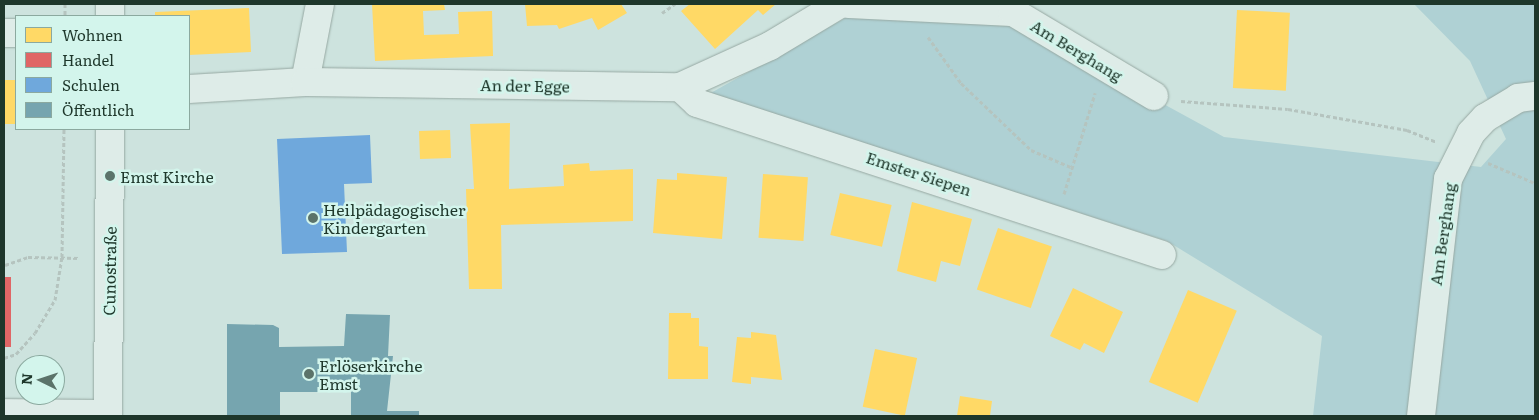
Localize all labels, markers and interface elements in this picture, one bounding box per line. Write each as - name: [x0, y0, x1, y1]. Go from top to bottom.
- legend: [15, 15, 190, 130]
- street label: Am Berghang: [1028, 15, 1126, 85]
- text: Wohnen: [62, 23, 123, 46]
- text: Handel: [62, 48, 114, 71]
- text: Schulen: [62, 73, 120, 96]
- street label: An der Egge: [480, 75, 570, 95]
- text: Öffentlich: [62, 98, 135, 121]
- street label: Emster Siepen: [864, 147, 974, 199]
- place label: Emst Kirche: [120, 166, 214, 186]
- marker: Emst Kirche: [104, 170, 116, 182]
- street label: Am Berghang: [1425, 181, 1459, 287]
- place label: Heilpädagogischer Kindergarten: [323, 199, 466, 237]
- marker: Heilpädagogischer Kindergarten: [307, 212, 319, 224]
- street label: Cunostraße: [99, 226, 119, 316]
- north arrow: [15, 355, 65, 405]
- place label: Erlöserkirche Emst: [319, 355, 423, 393]
- marker: Erlöserkirche Emst: [303, 368, 315, 380]
- text: N: [16, 372, 36, 386]

